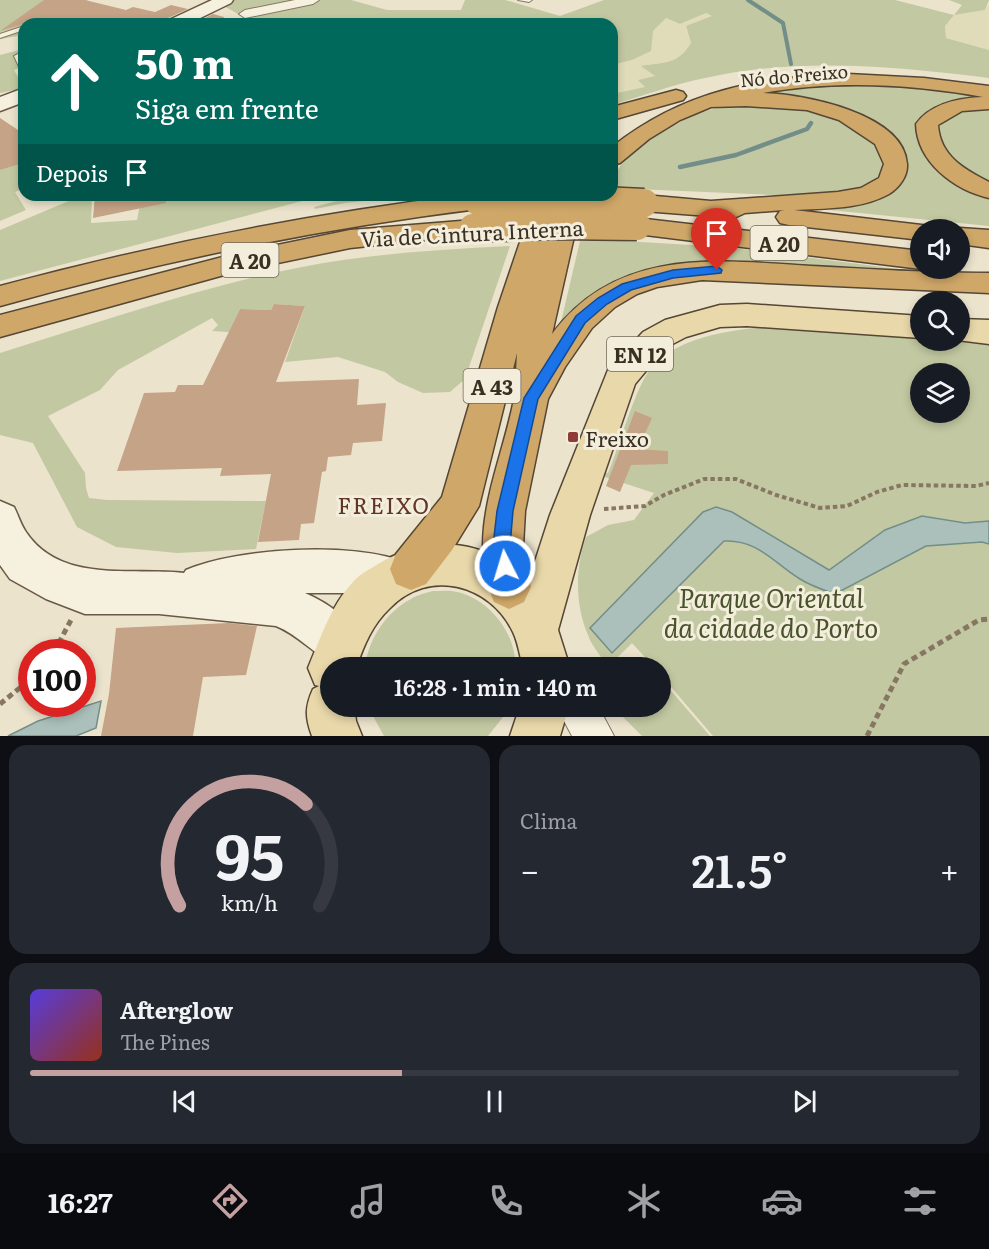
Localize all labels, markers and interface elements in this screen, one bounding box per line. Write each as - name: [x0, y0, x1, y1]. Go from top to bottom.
- text: 50 m: [135, 30, 234, 92]
- icon: ahead: [36, 42, 114, 120]
- street label: Nó do Freixo: [739, 57, 849, 93]
- text: Siga em frente: [135, 87, 319, 127]
- text: Depois: [36, 156, 108, 189]
- icon: arrive: [120, 156, 153, 189]
- pin: [691, 208, 742, 270]
- street label: Via de Cintura Interna: [360, 211, 585, 253]
- icon: arrive: [700, 217, 733, 250]
- map controls: [910, 219, 970, 423]
- button: sound: [910, 219, 970, 279]
- road number: A 20: [750, 226, 808, 260]
- road number: A 20: [222, 243, 278, 277]
- button: search: [910, 291, 970, 351]
- road number: EN 12: [607, 337, 673, 371]
- button: layers: [910, 363, 970, 423]
- road number: A 43: [464, 369, 520, 403]
- place label: Freixo: [585, 422, 649, 453]
- marker: Freixo: [566, 430, 580, 444]
- district label: FREIXO: [337, 488, 431, 521]
- position arrow: [473, 534, 537, 598]
- park label: Parque Oriental da cidade do Porto: [664, 577, 878, 646]
- speed limit sign: 100: [18, 639, 96, 717]
- text: 16:28 · 1 min · 140 m: [394, 670, 597, 703]
- text: Clima: [520, 805, 577, 835]
- text: 95: [215, 807, 284, 899]
- text: 21.5°: [691, 835, 788, 902]
- text: −: [520, 844, 539, 893]
- text: +: [940, 844, 959, 893]
- text: km/h: [221, 887, 278, 919]
- text: Afterglow: [120, 993, 233, 1026]
- text: The Pines: [120, 1026, 210, 1056]
- icon: previous: [168, 1085, 201, 1118]
- icon: pause: [478, 1085, 511, 1118]
- icon: next: [788, 1085, 821, 1118]
- icon: directions: [209, 1180, 251, 1222]
- icon: music: [347, 1180, 389, 1222]
- icon: phone: [485, 1180, 527, 1222]
- icon: climate: [623, 1180, 665, 1222]
- icon: car: [761, 1180, 803, 1222]
- icon: filters: [899, 1180, 941, 1222]
- text: 16:27: [48, 1181, 113, 1221]

